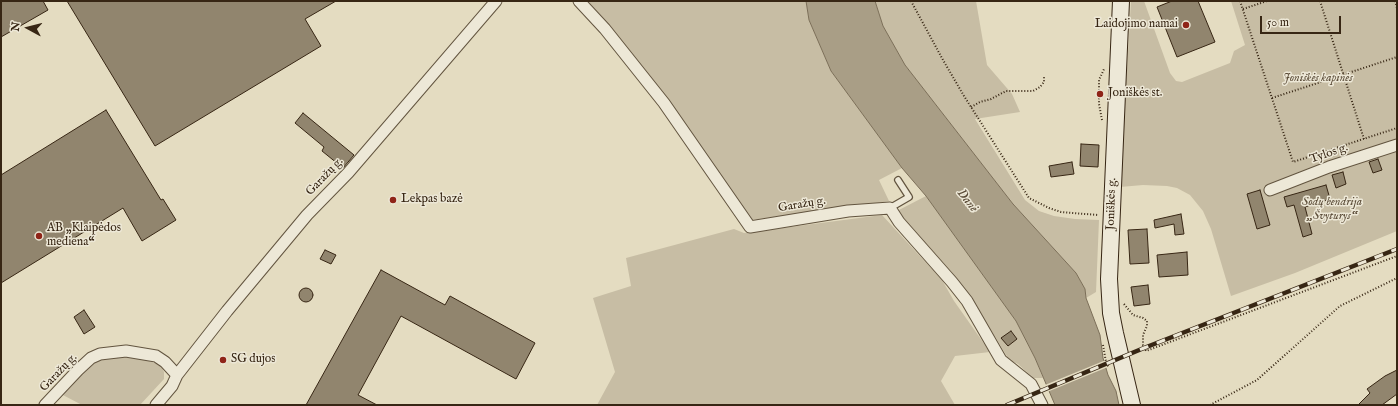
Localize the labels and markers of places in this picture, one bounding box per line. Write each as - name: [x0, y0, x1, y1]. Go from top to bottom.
- place label: Laidojimo namai: [1095, 18, 1178, 32]
- marker: Laidojimo namai: [1181, 20, 1191, 30]
- place label: Joniškės st.: [1108, 87, 1162, 101]
- marker: Joniškės st.: [1095, 89, 1105, 99]
- place label: Lekpas bazė: [401, 193, 463, 207]
- marker: Lekpas bazė: [388, 195, 398, 205]
- place label: AB „Klaipėdos mediena“: [47, 222, 121, 250]
- marker: AB „Klaipėdos mediena“: [34, 231, 44, 241]
- place label: SG dujos: [231, 353, 275, 367]
- marker: SG dujos: [218, 355, 228, 365]

